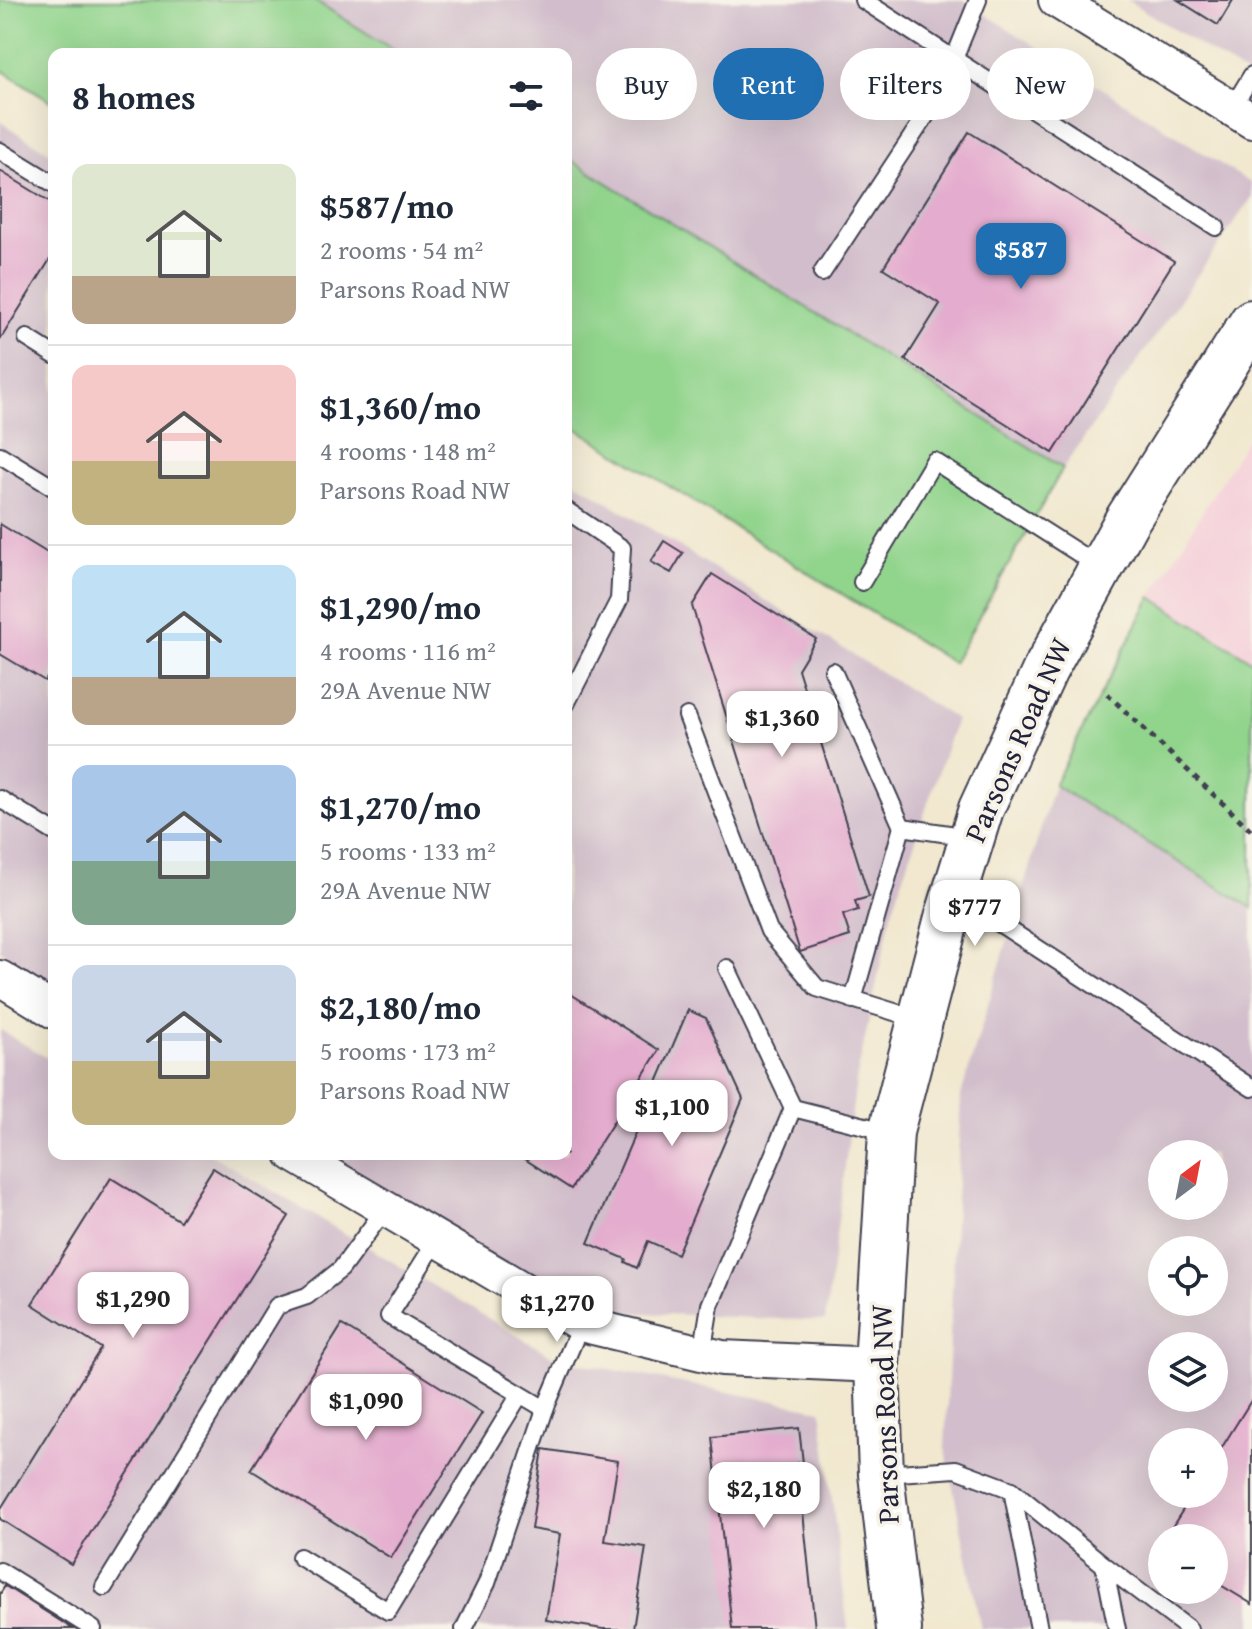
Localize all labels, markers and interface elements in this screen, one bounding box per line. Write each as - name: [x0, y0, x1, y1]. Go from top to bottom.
- chip: Buy: [596, 48, 697, 120]
- chip: Rent: [713, 48, 824, 120]
- chip: Filters: [840, 48, 971, 120]
- chip: New: [987, 48, 1094, 120]
- text: 8 homes: [72, 72, 196, 121]
- icon: filters: [504, 74, 548, 118]
- text: $587/mo: [320, 181, 454, 230]
- icon: home: [136, 196, 232, 292]
- pin: $587: [974, 223, 1068, 291]
- text: $587: [994, 229, 1048, 268]
- text: 2 rooms · 54 m²: [320, 230, 483, 269]
- text: Parsons Road NW: [320, 269, 510, 308]
- text: $1,360/mo: [320, 382, 481, 431]
- icon: home: [136, 397, 232, 493]
- text: 4 rooms · 148 m²: [320, 431, 496, 470]
- text: Parsons Road NW: [320, 470, 510, 509]
- text: $1,290/mo: [320, 582, 481, 631]
- icon: home: [136, 597, 232, 693]
- street label: Parsons Road NW: [952, 630, 1082, 849]
- text: 4 rooms · 116 m²: [320, 631, 496, 670]
- text: 29A Avenue NW: [320, 670, 491, 709]
- pin: $1,360: [717, 691, 847, 759]
- text: $1,360: [745, 697, 819, 736]
- text: $1,270/mo: [320, 782, 481, 831]
- icon: home: [136, 797, 232, 893]
- text: 5 rooms · 133 m²: [320, 831, 496, 870]
- text: 29A Avenue NW: [320, 870, 491, 909]
- pin: $777: [928, 880, 1022, 948]
- text: $777: [948, 886, 1002, 925]
- text: $2,180/mo: [320, 982, 481, 1031]
- icon: home: [136, 997, 232, 1093]
- text: 5 rooms · 173 m²: [320, 1031, 496, 1070]
- text: Parsons Road NW: [320, 1070, 510, 1109]
- pin: $1,100: [607, 1080, 737, 1148]
- text: $1,100: [635, 1086, 709, 1125]
- north arrow: [1148, 1140, 1228, 1220]
- map controls: [1148, 1140, 1228, 1604]
- button: locate: [1148, 1236, 1228, 1316]
- pin: $1,290: [68, 1272, 198, 1340]
- pin: $1,270: [492, 1276, 622, 1344]
- text: $1,290: [96, 1278, 170, 1317]
- text: $1,270: [520, 1282, 594, 1321]
- street label: Parsons Road NW: [858, 1303, 910, 1525]
- button: layers: [1148, 1332, 1228, 1412]
- pin: $1,090: [301, 1374, 431, 1442]
- text: $1,090: [329, 1380, 403, 1419]
- button: +: [1148, 1428, 1228, 1508]
- pin: $2,180: [699, 1462, 829, 1530]
- text: $2,180: [727, 1468, 801, 1507]
- button: −: [1148, 1524, 1228, 1604]

